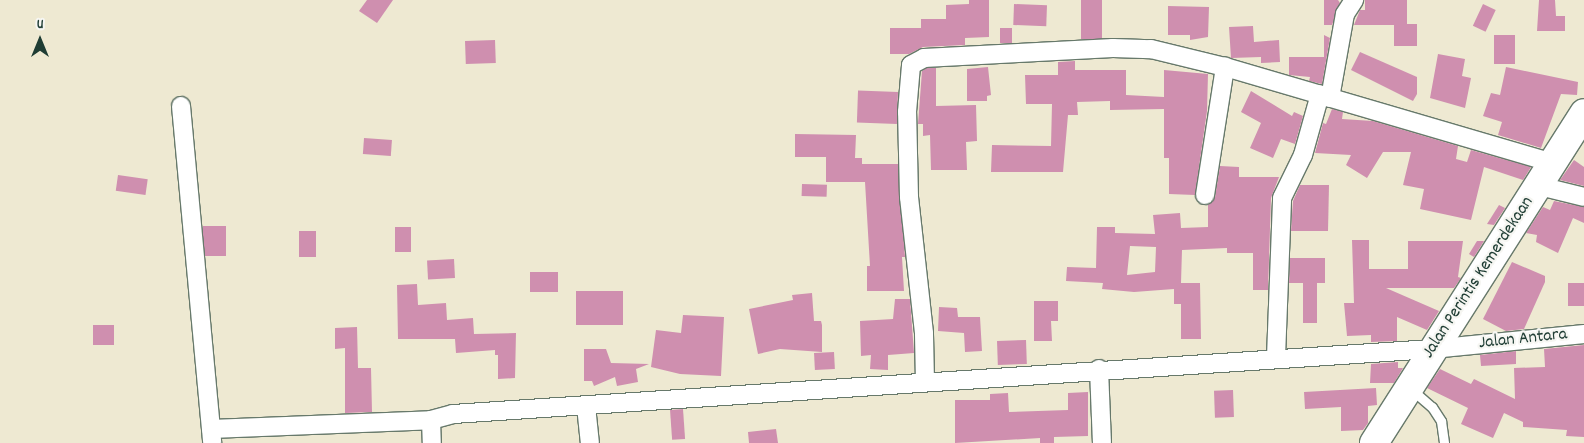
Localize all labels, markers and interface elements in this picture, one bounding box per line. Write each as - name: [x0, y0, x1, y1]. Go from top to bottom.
- north arrow: [15, 15, 65, 65]
- text: U: [37, 15, 43, 35]
- street label: Jalan Perintis Kemerdekaan: [1419, 193, 1539, 363]
- street label: Jalan Antara: [1478, 325, 1568, 355]

